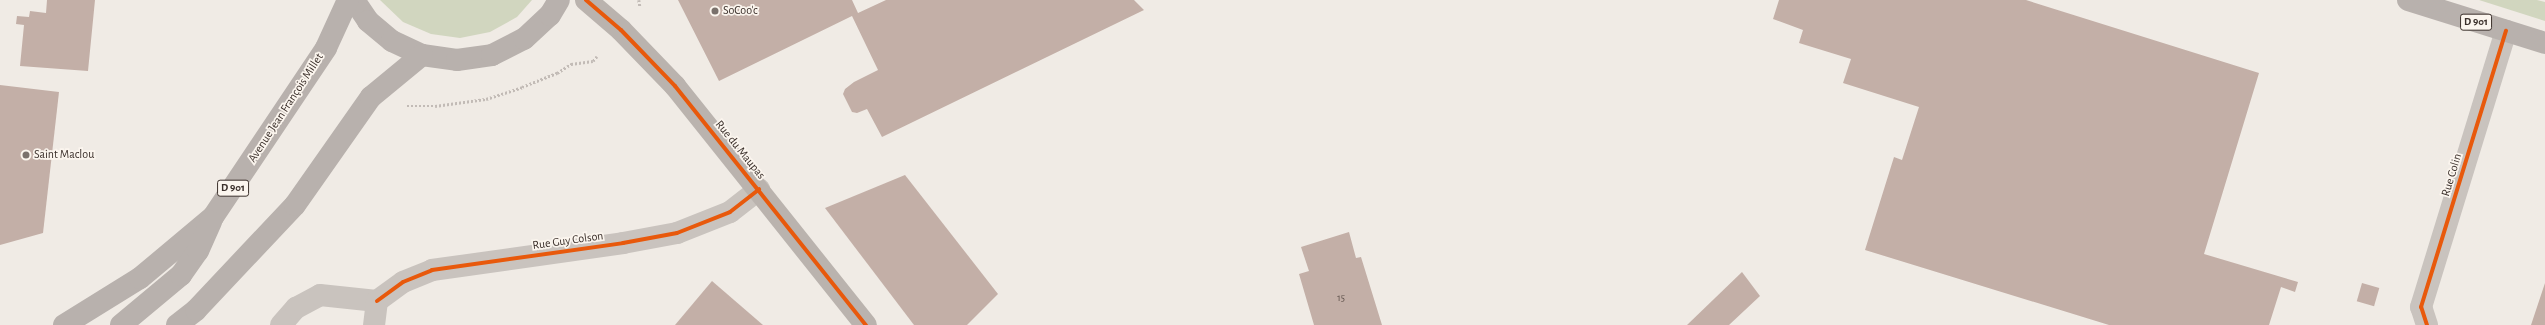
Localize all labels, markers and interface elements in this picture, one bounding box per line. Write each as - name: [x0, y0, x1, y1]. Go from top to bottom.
- place label: SoCoo'c: [723, 4, 758, 18]
- marker: SoCoo'c: [710, 6, 720, 16]
- road number: D 901: [2460, 13, 2492, 31]
- street label: Avenue Jean François Millet: [245, 51, 327, 165]
- street label: Rue du Maupas: [712, 118, 768, 182]
- place label: Saint Maclou: [34, 148, 94, 162]
- marker: Saint Maclou: [21, 150, 31, 160]
- street label: Rue Colin: [2439, 152, 2465, 198]
- road number: D 901: [217, 179, 249, 197]
- street label: Rue Guy Colson: [532, 229, 604, 253]
- house number: 15: [1337, 293, 1345, 305]

